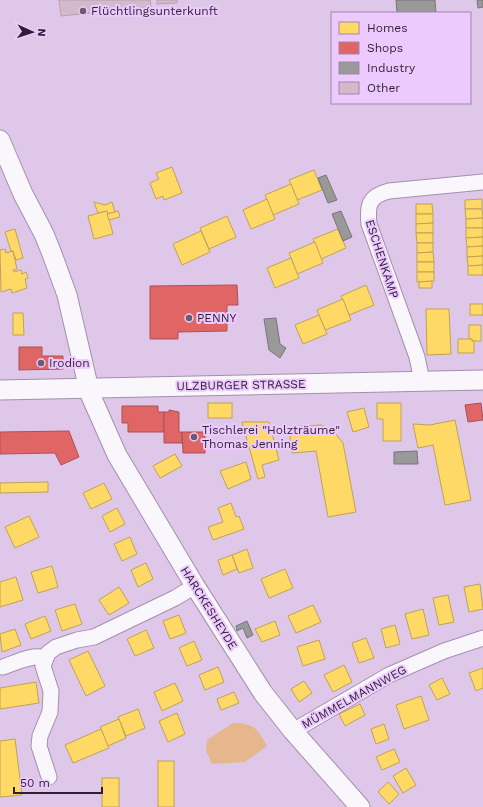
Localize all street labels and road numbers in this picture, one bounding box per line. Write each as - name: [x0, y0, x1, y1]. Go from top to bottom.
- street label: ESCHENKAMP: [363, 218, 401, 300]
- street label: ULZBURGER STRASSE: [176, 377, 306, 393]
- street label: HARCKESHEYDE: [178, 564, 240, 652]
- street label: MÜMMELMANNWEG: [299, 662, 409, 732]

